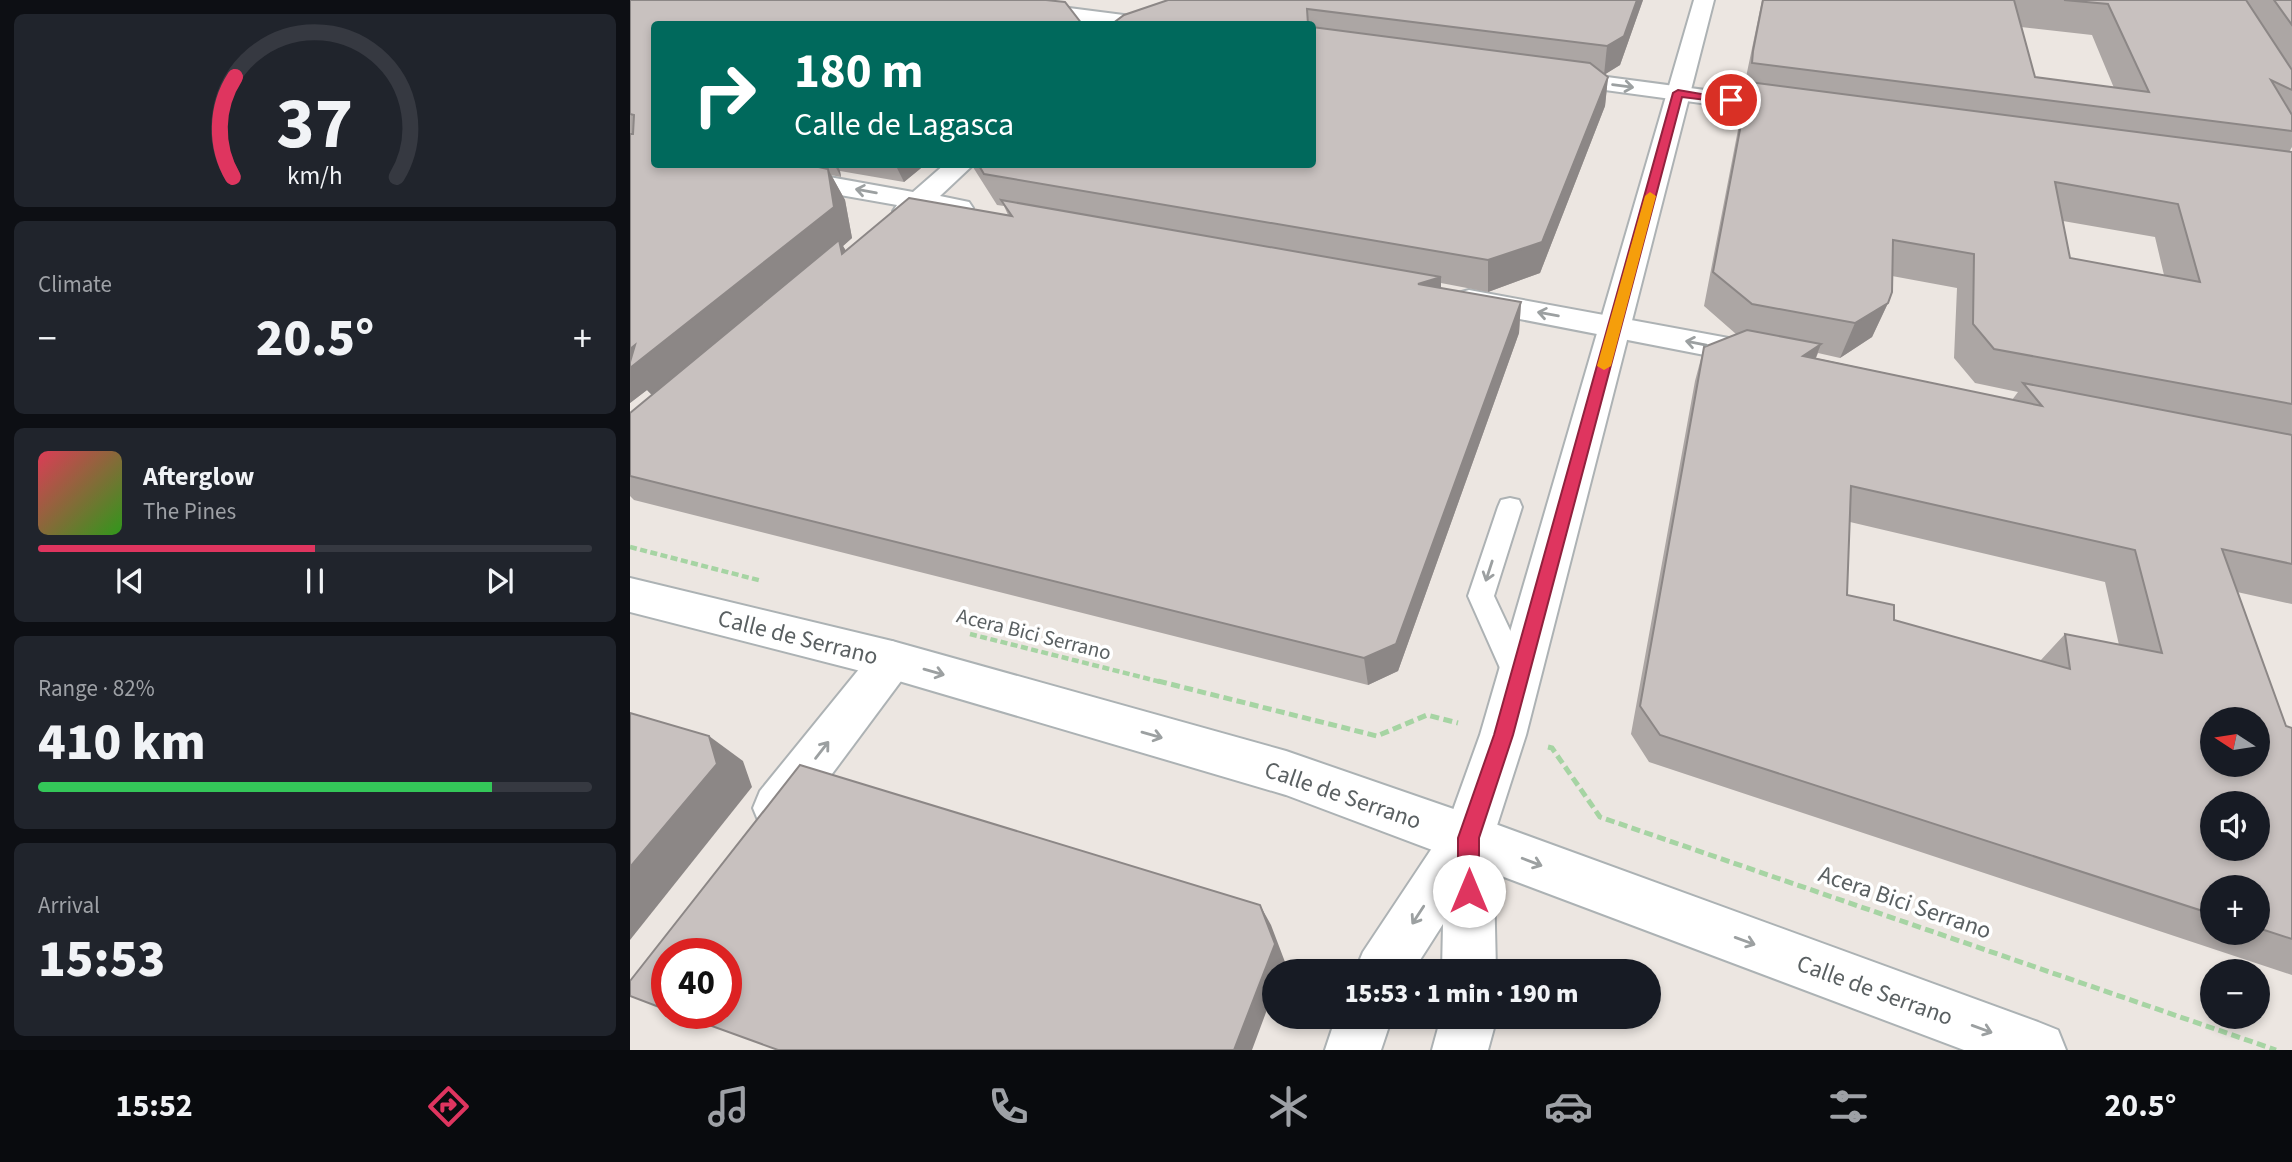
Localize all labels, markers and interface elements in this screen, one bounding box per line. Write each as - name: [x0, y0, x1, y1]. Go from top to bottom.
- text: 180 m: [794, 37, 923, 107]
- icon: right: [679, 49, 770, 140]
- pin: [1701, 70, 1761, 130]
- text: 37: [277, 72, 353, 176]
- one-way arrow: [1611, 80, 1634, 93]
- icon: arrive: [1712, 81, 1750, 119]
- text: Calle de Lagasca: [794, 102, 1014, 148]
- text: km/h: [287, 157, 343, 193]
- one-way arrow: [855, 184, 878, 197]
- text: Climate: [38, 268, 112, 301]
- text: 20.5°: [256, 302, 374, 376]
- one-way arrow: [1537, 307, 1560, 321]
- text: −: [38, 312, 57, 366]
- text: +: [573, 312, 592, 366]
- one-way arrow: [1685, 335, 1708, 349]
- text: Afterglow: [143, 458, 254, 495]
- text: The Pines: [143, 495, 236, 528]
- one-way arrow: [1482, 560, 1494, 582]
- icon: previous: [111, 562, 149, 600]
- icon: pause: [296, 562, 334, 600]
- icon: next: [481, 562, 519, 600]
- street label: Acera Bici Serrano: [954, 600, 1114, 668]
- street label: Calle de Serrano: [714, 601, 882, 674]
- one-way arrow: [922, 666, 944, 679]
- text: Range · 82%: [38, 672, 155, 705]
- text: 410 km: [38, 706, 206, 780]
- north arrow: [2200, 707, 2270, 777]
- map controls: [2200, 707, 2270, 1029]
- one-way arrow: [1141, 729, 1163, 742]
- one-way arrow: [814, 742, 829, 760]
- street label: Calle de Serrano: [1260, 752, 1426, 839]
- button: sound: [2200, 791, 2270, 861]
- position arrow: [1432, 854, 1506, 928]
- one-way arrow: [1521, 856, 1543, 869]
- street label: Acera Bici Serrano: [1814, 857, 1996, 948]
- button: +: [2200, 875, 2270, 945]
- text: Arrival: [38, 889, 100, 922]
- one-way arrow: [1411, 905, 1425, 925]
- text: 15:53: [38, 923, 165, 997]
- one-way arrow: [1734, 936, 1756, 949]
- speed limit sign: 40: [651, 938, 742, 1029]
- street label: Calle de Serrano: [1792, 946, 1958, 1035]
- button: −: [2200, 959, 2270, 1029]
- text: 15:53 · 1 min · 190 m: [1345, 975, 1578, 1012]
- one-way arrow: [1970, 1024, 1992, 1036]
- icon: directions: [424, 1082, 473, 1131]
- icon: music: [704, 1082, 753, 1131]
- icon: phone: [984, 1082, 1033, 1131]
- icon: climate: [1264, 1082, 1313, 1131]
- icon: car: [1544, 1082, 1593, 1131]
- icon: filters: [1824, 1082, 1873, 1131]
- text: 15:52: [116, 1083, 193, 1129]
- text: 20.5°: [2104, 1083, 2176, 1129]

